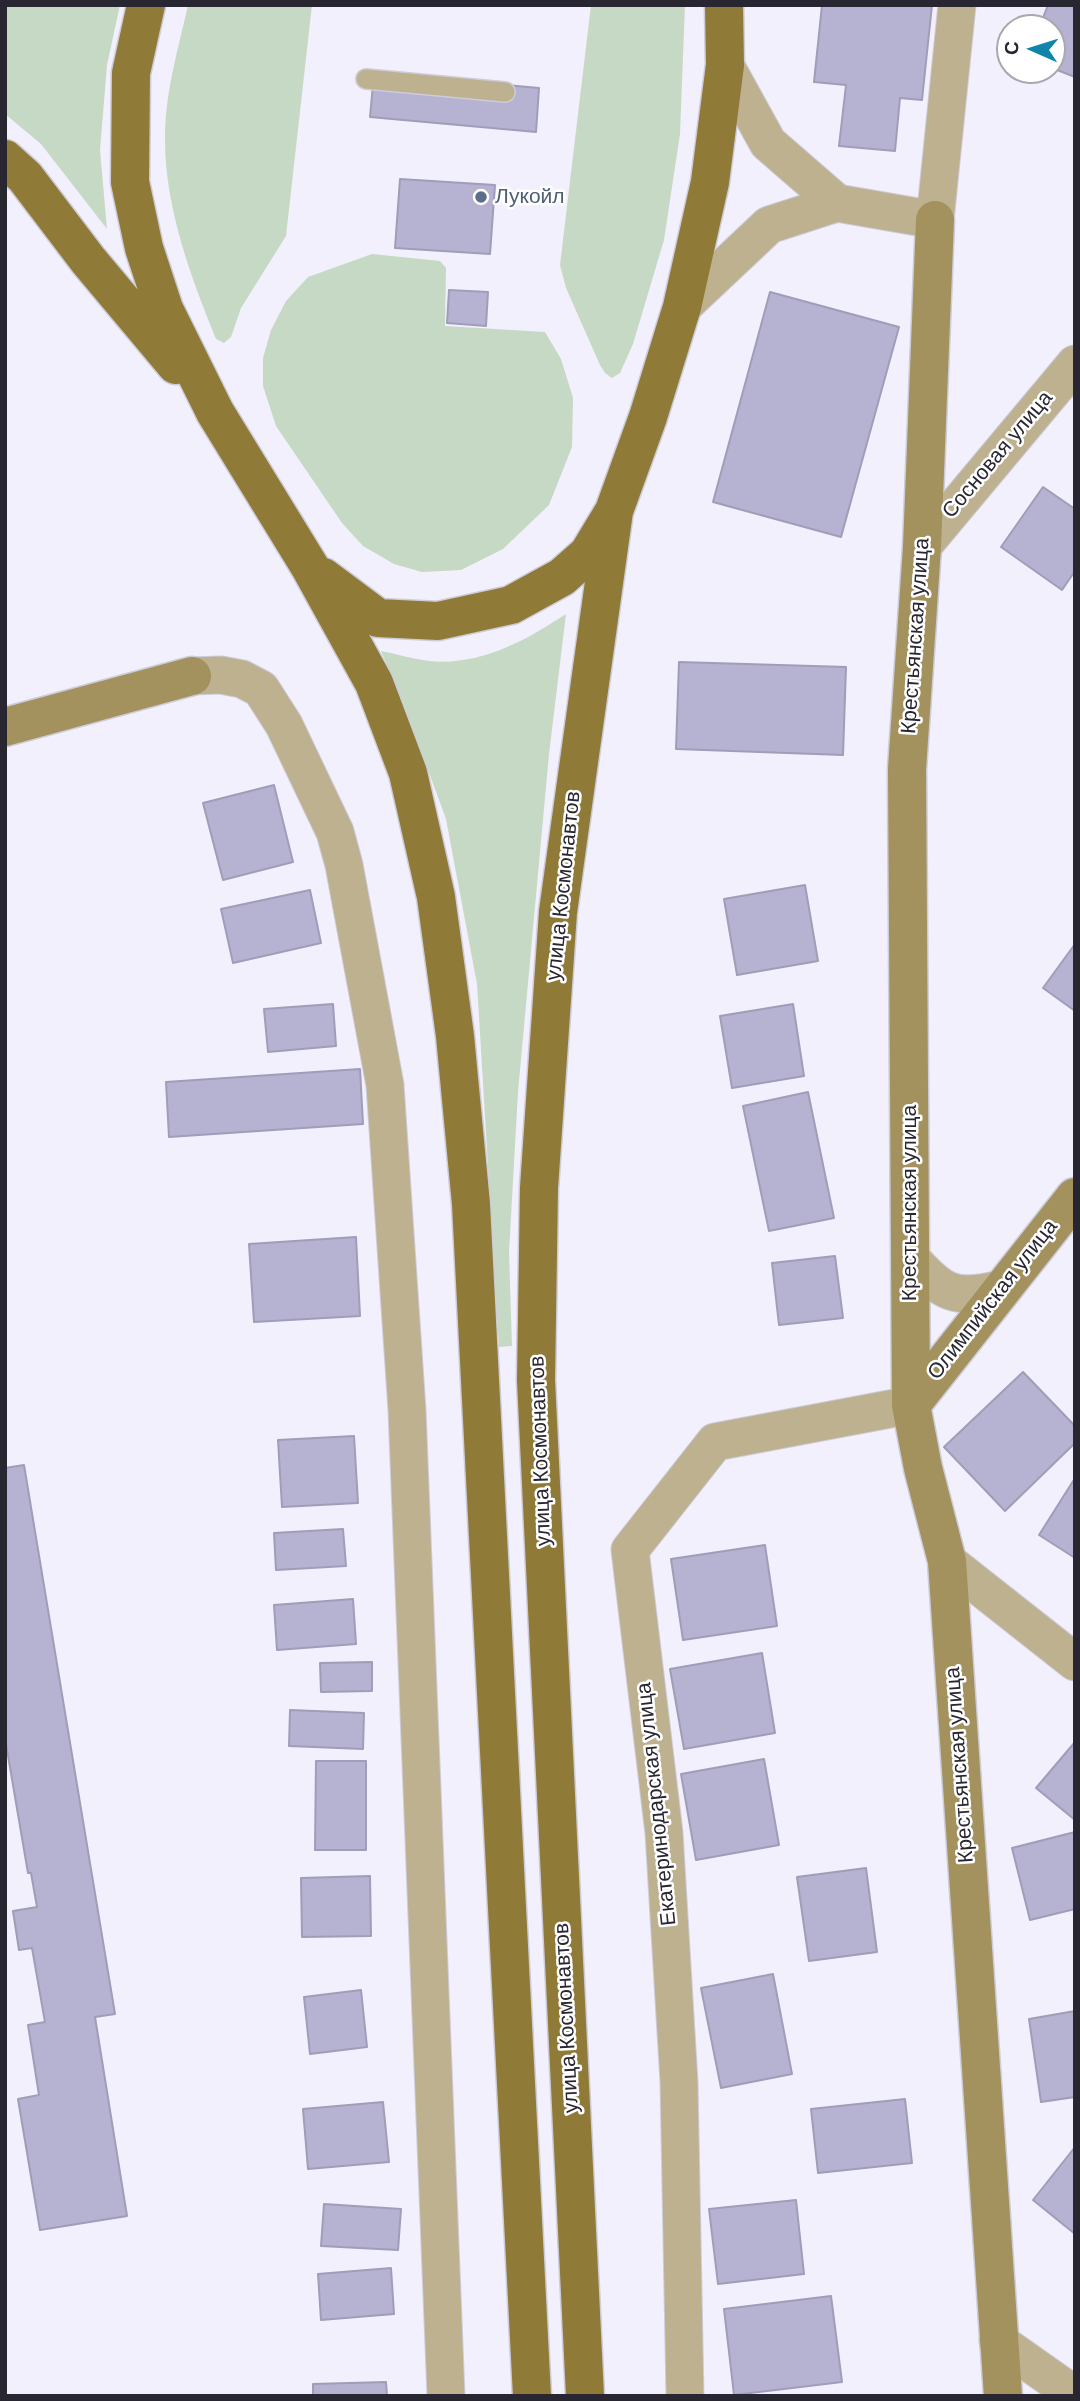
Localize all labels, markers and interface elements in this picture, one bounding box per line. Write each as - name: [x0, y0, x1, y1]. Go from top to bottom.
- north arrow: [996, 14, 1066, 84]
- text: С: [1001, 41, 1022, 55]
- place label: Лукойл: [495, 184, 565, 210]
- marker: Лукойл: [473, 189, 489, 205]
- street label: Сосновая улица: [938, 386, 1058, 524]
- street label: Крестьянская улица: [897, 537, 935, 735]
- street label: улица Космонавтов: [542, 790, 586, 982]
- street label: Крестьянская улица: [897, 1105, 923, 1301]
- street label: Олимпийская улица: [923, 1215, 1063, 1385]
- street label: улица Космонавтов: [525, 1355, 557, 1547]
- street label: Крестьянская улица: [941, 1666, 979, 1864]
- street label: Екатеринодарская улица: [632, 1681, 682, 1927]
- street label: улица Космонавтов: [549, 1922, 585, 2114]

